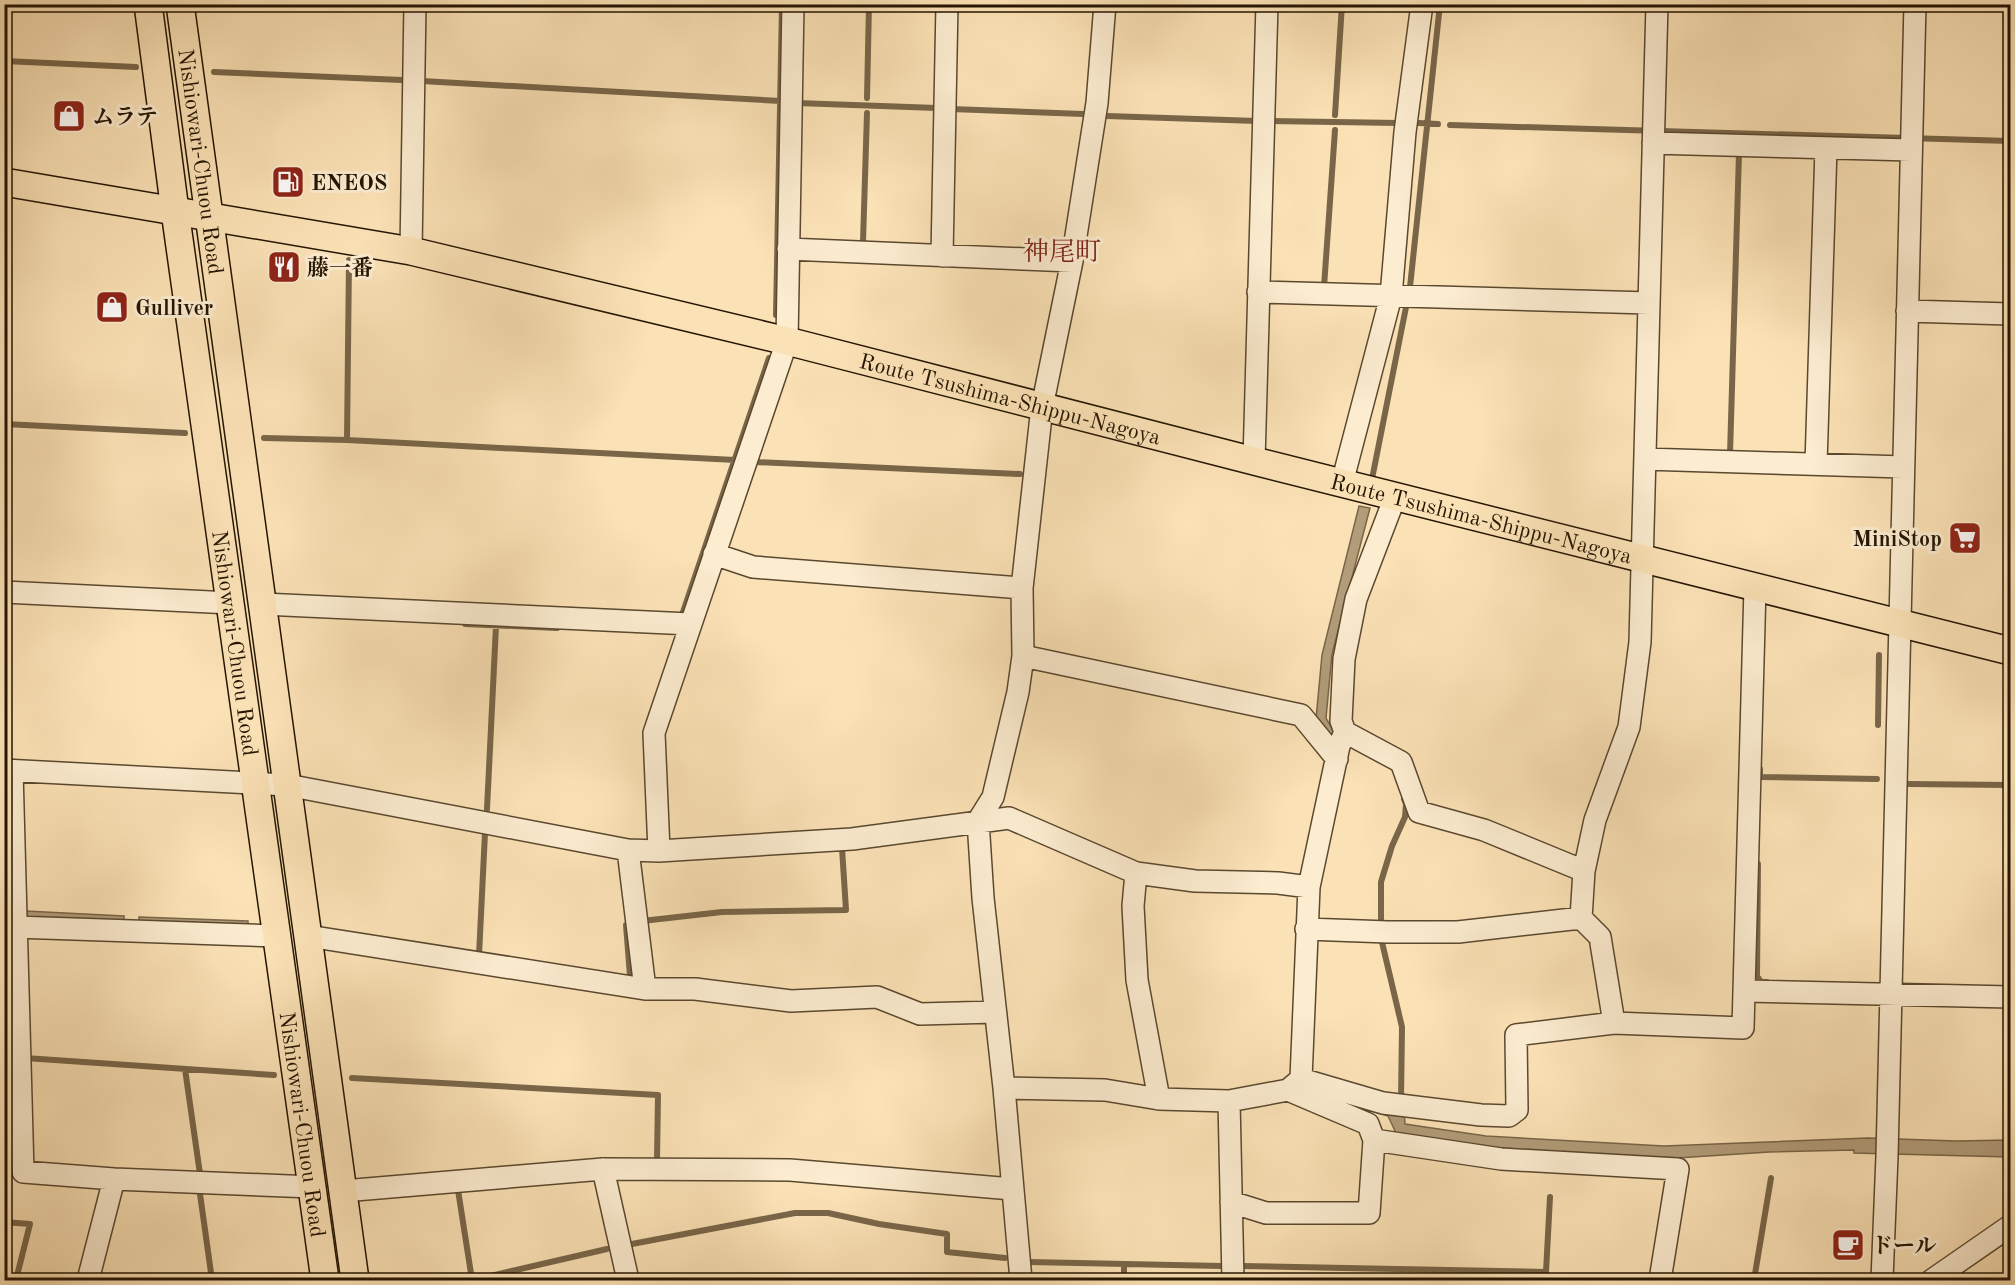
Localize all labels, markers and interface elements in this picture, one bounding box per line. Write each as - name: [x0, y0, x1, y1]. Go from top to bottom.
- street label: Nishiowari-Chuou Road: [173, 48, 226, 276]
- shop icon: ムラテ: [51, 98, 87, 134]
- place label: ムラテ: [92, 106, 158, 129]
- fuel station icon: ENEOS: [270, 164, 306, 200]
- place label: ENEOS: [311, 173, 387, 195]
- district label: 神尾町: [1023, 238, 1101, 266]
- restaurant icon: 藤一番: [266, 249, 302, 285]
- place label: 藤一番: [307, 256, 373, 280]
- shop icon: Gulliver: [94, 289, 130, 325]
- place label: Gulliver: [135, 298, 213, 320]
- street label: Route Tsushima-Shippu-Nagoya: [857, 351, 1163, 450]
- street label: Route Tsushima-Shippu-Nagoya: [1328, 472, 1634, 569]
- supermarket icon: MiniStop: [1947, 520, 1983, 556]
- street label: Nishiowari-Chuou Road: [207, 529, 260, 758]
- place label: MiniStop: [1852, 529, 1942, 551]
- street label: Nishiowari-Chuou Road: [274, 1010, 328, 1239]
- cafe icon: ドール: [1830, 1227, 1866, 1263]
- place label: ドール: [1871, 1235, 1937, 1258]

